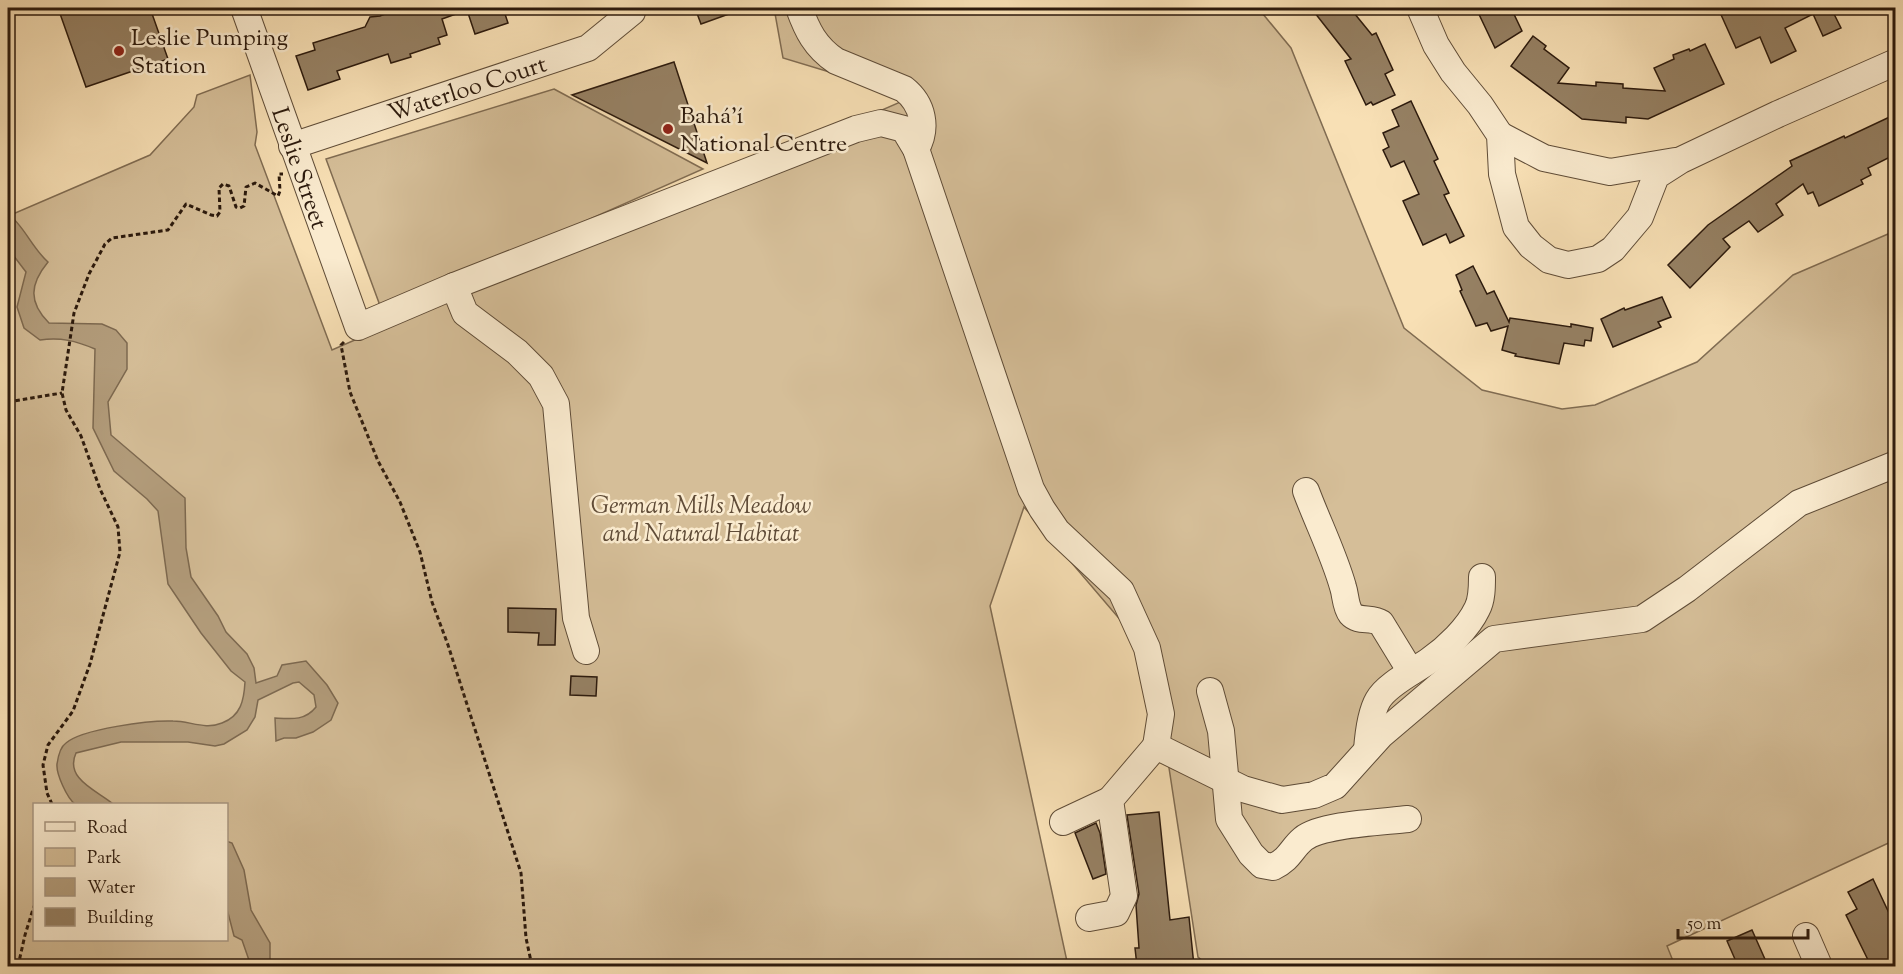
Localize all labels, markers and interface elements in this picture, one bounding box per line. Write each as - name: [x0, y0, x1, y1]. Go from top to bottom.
- place label: Leslie Pumping Station: [131, 22, 288, 84]
- marker: Leslie Pumping Station: [112, 44, 126, 58]
- street label: Waterloo Court: [384, 48, 551, 132]
- place label: Bahá'í National Centre: [680, 100, 847, 162]
- street label: Leslie Street: [261, 103, 335, 234]
- marker: Bahá'í National Centre: [661, 122, 675, 136]
- park label: German Mills Meadow and Natural Habitat: [591, 490, 811, 552]
- legend: [33, 803, 228, 941]
- text: Road: [87, 816, 127, 842]
- text: Park: [87, 846, 122, 872]
- text: Water: [87, 876, 136, 902]
- scale bar: [1678, 902, 1808, 940]
- text: Building: [87, 906, 153, 932]
- text: 50 m: [1686, 912, 1722, 938]

